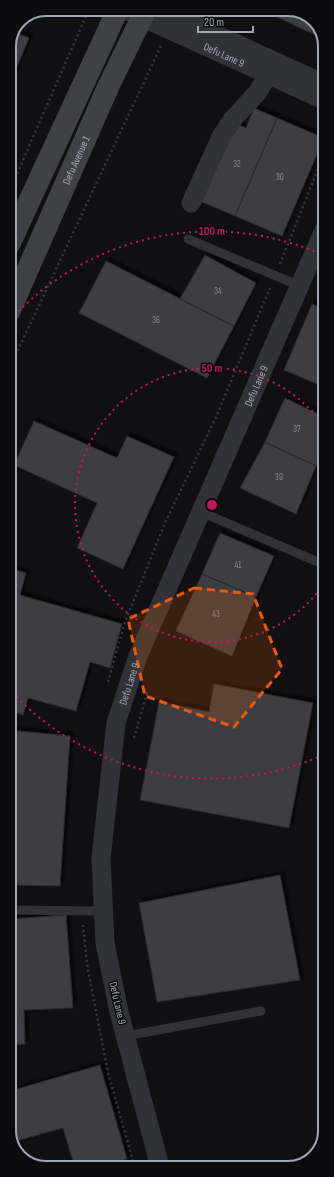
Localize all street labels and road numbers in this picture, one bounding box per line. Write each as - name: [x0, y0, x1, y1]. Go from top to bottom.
- street label: Defu Lane 9: [201, 40, 247, 70]
- street label: Defu Avenue 1: [60, 134, 93, 187]
- street label: Defu Lane 9: [242, 363, 271, 409]
- street label: Defu Lane 9: [116, 661, 142, 707]
- street label: Defu Lane 9: [106, 980, 129, 1026]

